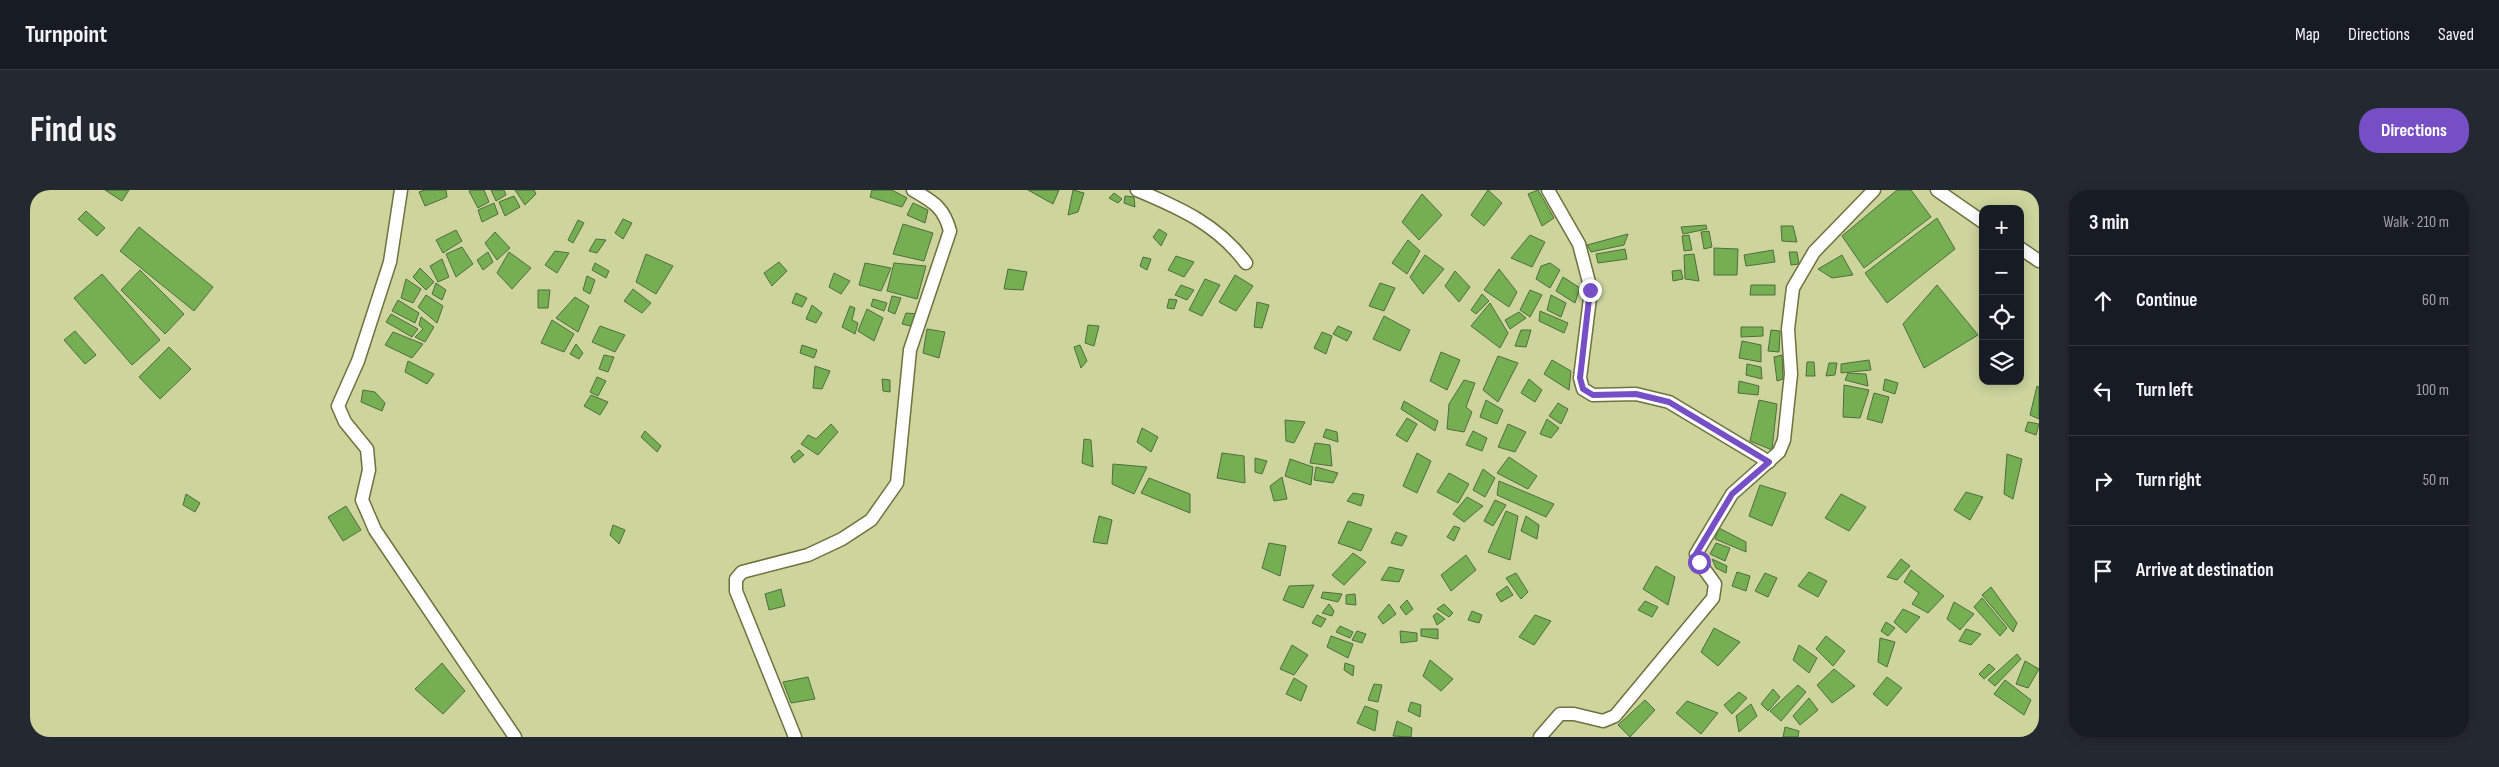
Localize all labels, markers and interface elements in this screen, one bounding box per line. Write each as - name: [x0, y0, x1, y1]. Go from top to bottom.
- text: Turnpoint: [25, 20, 107, 49]
- text: Map: [2295, 24, 2320, 45]
- text: Directions: [2348, 24, 2410, 45]
- text: Saved: [2438, 24, 2474, 45]
- button: Directions: [2359, 108, 2469, 153]
- text: Find us: [30, 109, 117, 152]
- map controls: [1979, 205, 2024, 385]
- button: +: [1979, 205, 2024, 250]
- text: 3 min: [2089, 210, 2129, 235]
- text: Walk · 210 m: [2383, 213, 2449, 232]
- button: −: [1979, 250, 2024, 295]
- route end: [1579, 279, 1602, 302]
- icon: ahead: [2089, 287, 2117, 315]
- text: Continue: [2136, 289, 2197, 312]
- text: 60 m: [2422, 291, 2449, 310]
- button: locate: [1979, 295, 2024, 340]
- button: layers: [1979, 340, 2024, 385]
- icon: left: [2089, 377, 2117, 405]
- text: Turn left: [2136, 379, 2193, 402]
- text: 100 m: [2416, 381, 2449, 400]
- icon: right: [2089, 467, 2117, 495]
- text: Turn right: [2136, 469, 2201, 492]
- text: 50 m: [2423, 471, 2449, 490]
- route start: [1688, 551, 1711, 574]
- icon: arrive: [2089, 557, 2117, 585]
- text: Arrive at destination: [2136, 559, 2274, 582]

